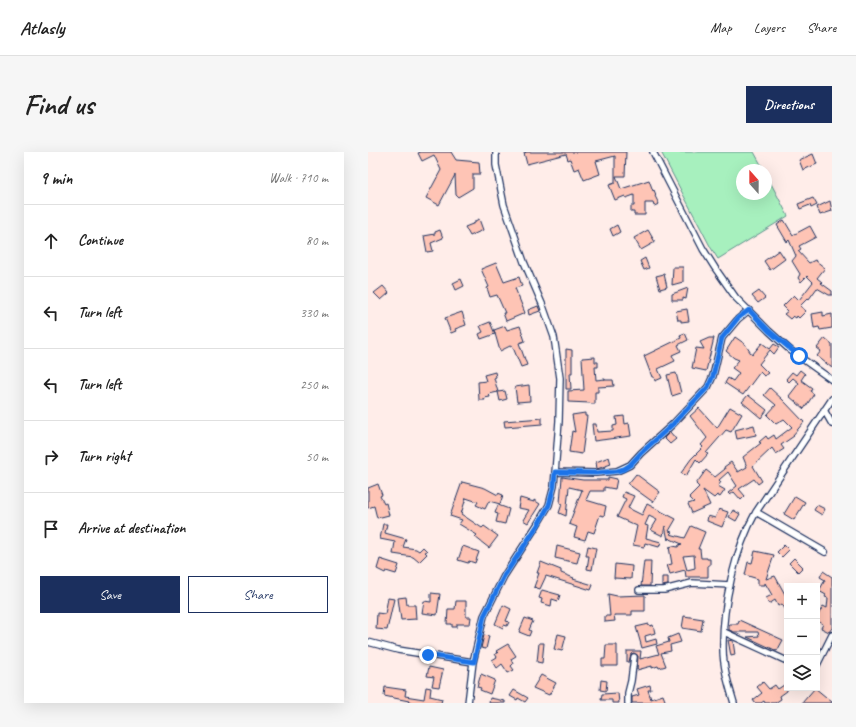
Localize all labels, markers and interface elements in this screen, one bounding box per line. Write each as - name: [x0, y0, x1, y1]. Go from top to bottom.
- text: Atlasly: [20, 16, 64, 40]
- text: Map: [710, 19, 732, 36]
- text: Layers: [754, 19, 785, 36]
- text: Share: [807, 19, 836, 36]
- button: Directions: [746, 86, 832, 123]
- text: Find us: [24, 87, 94, 122]
- north arrow: [736, 164, 772, 200]
- text: 9 min: [40, 168, 72, 189]
- text: Walk · 710 m: [269, 170, 328, 186]
- icon: ahead: [40, 230, 62, 252]
- text: Continue: [78, 231, 123, 250]
- text: 80 m: [306, 233, 328, 249]
- icon: left: [40, 302, 62, 324]
- text: Turn left: [78, 303, 121, 322]
- text: 330 m: [300, 305, 328, 321]
- route start: [790, 347, 808, 365]
- icon: left: [40, 374, 62, 396]
- text: Turn left: [78, 375, 121, 394]
- text: 250 m: [300, 377, 328, 393]
- icon: right: [40, 446, 62, 468]
- text: Turn right: [78, 447, 131, 466]
- text: 50 m: [306, 449, 328, 465]
- icon: arrive: [40, 518, 62, 540]
- text: Arrive at destination: [78, 519, 185, 538]
- button: Save: [40, 576, 180, 613]
- button: Share: [188, 576, 328, 613]
- map controls: [784, 583, 820, 691]
- button: +: [784, 583, 820, 619]
- button: −: [784, 619, 820, 655]
- route end: [419, 646, 437, 664]
- button: layers: [784, 655, 820, 691]

